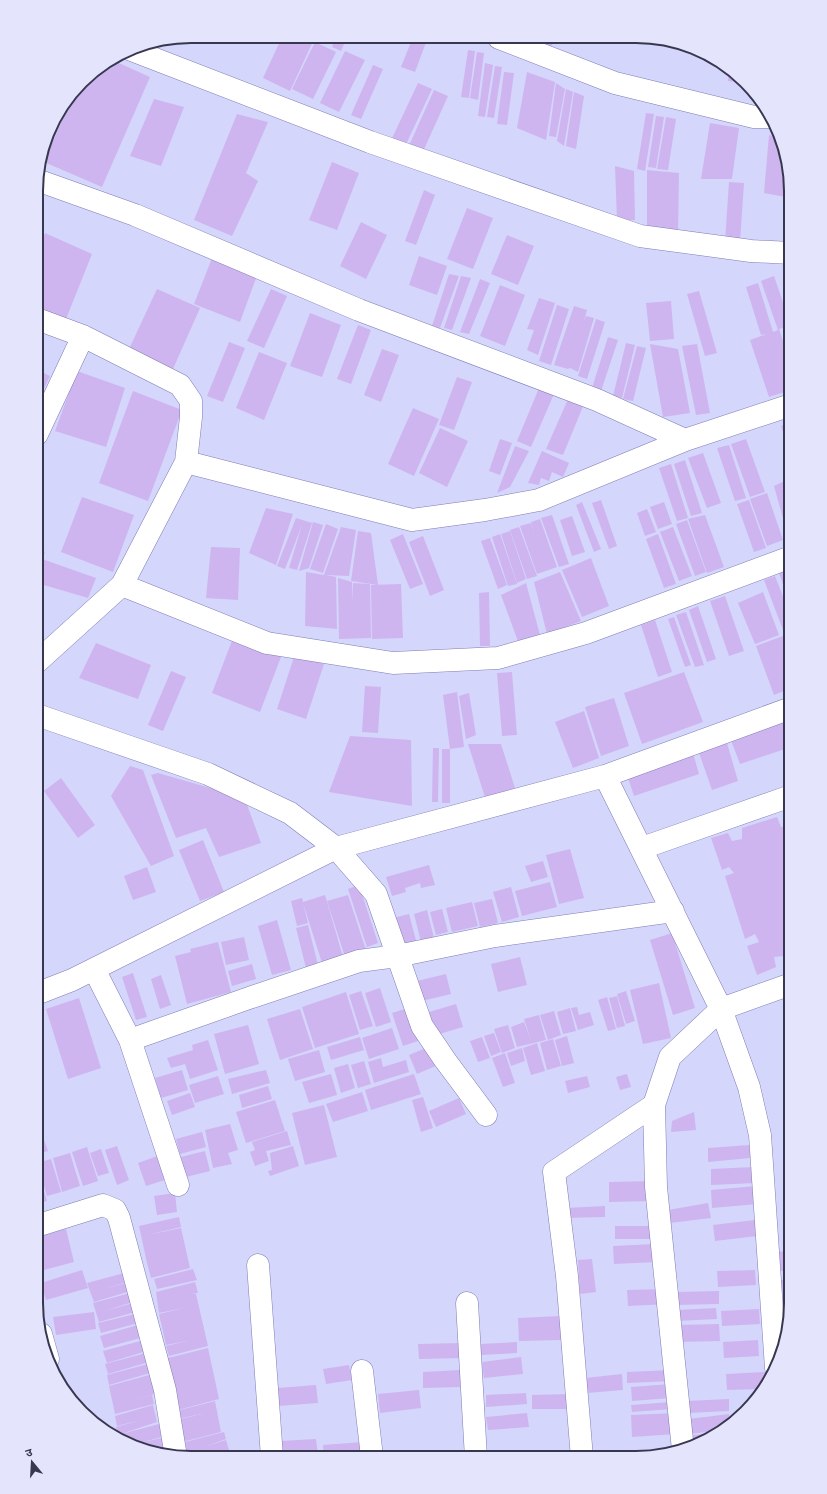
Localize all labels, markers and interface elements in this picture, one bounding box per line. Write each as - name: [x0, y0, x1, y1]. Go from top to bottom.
- north arrow: [12, 1442, 52, 1482]
- text: उ: [23, 1443, 35, 1460]

